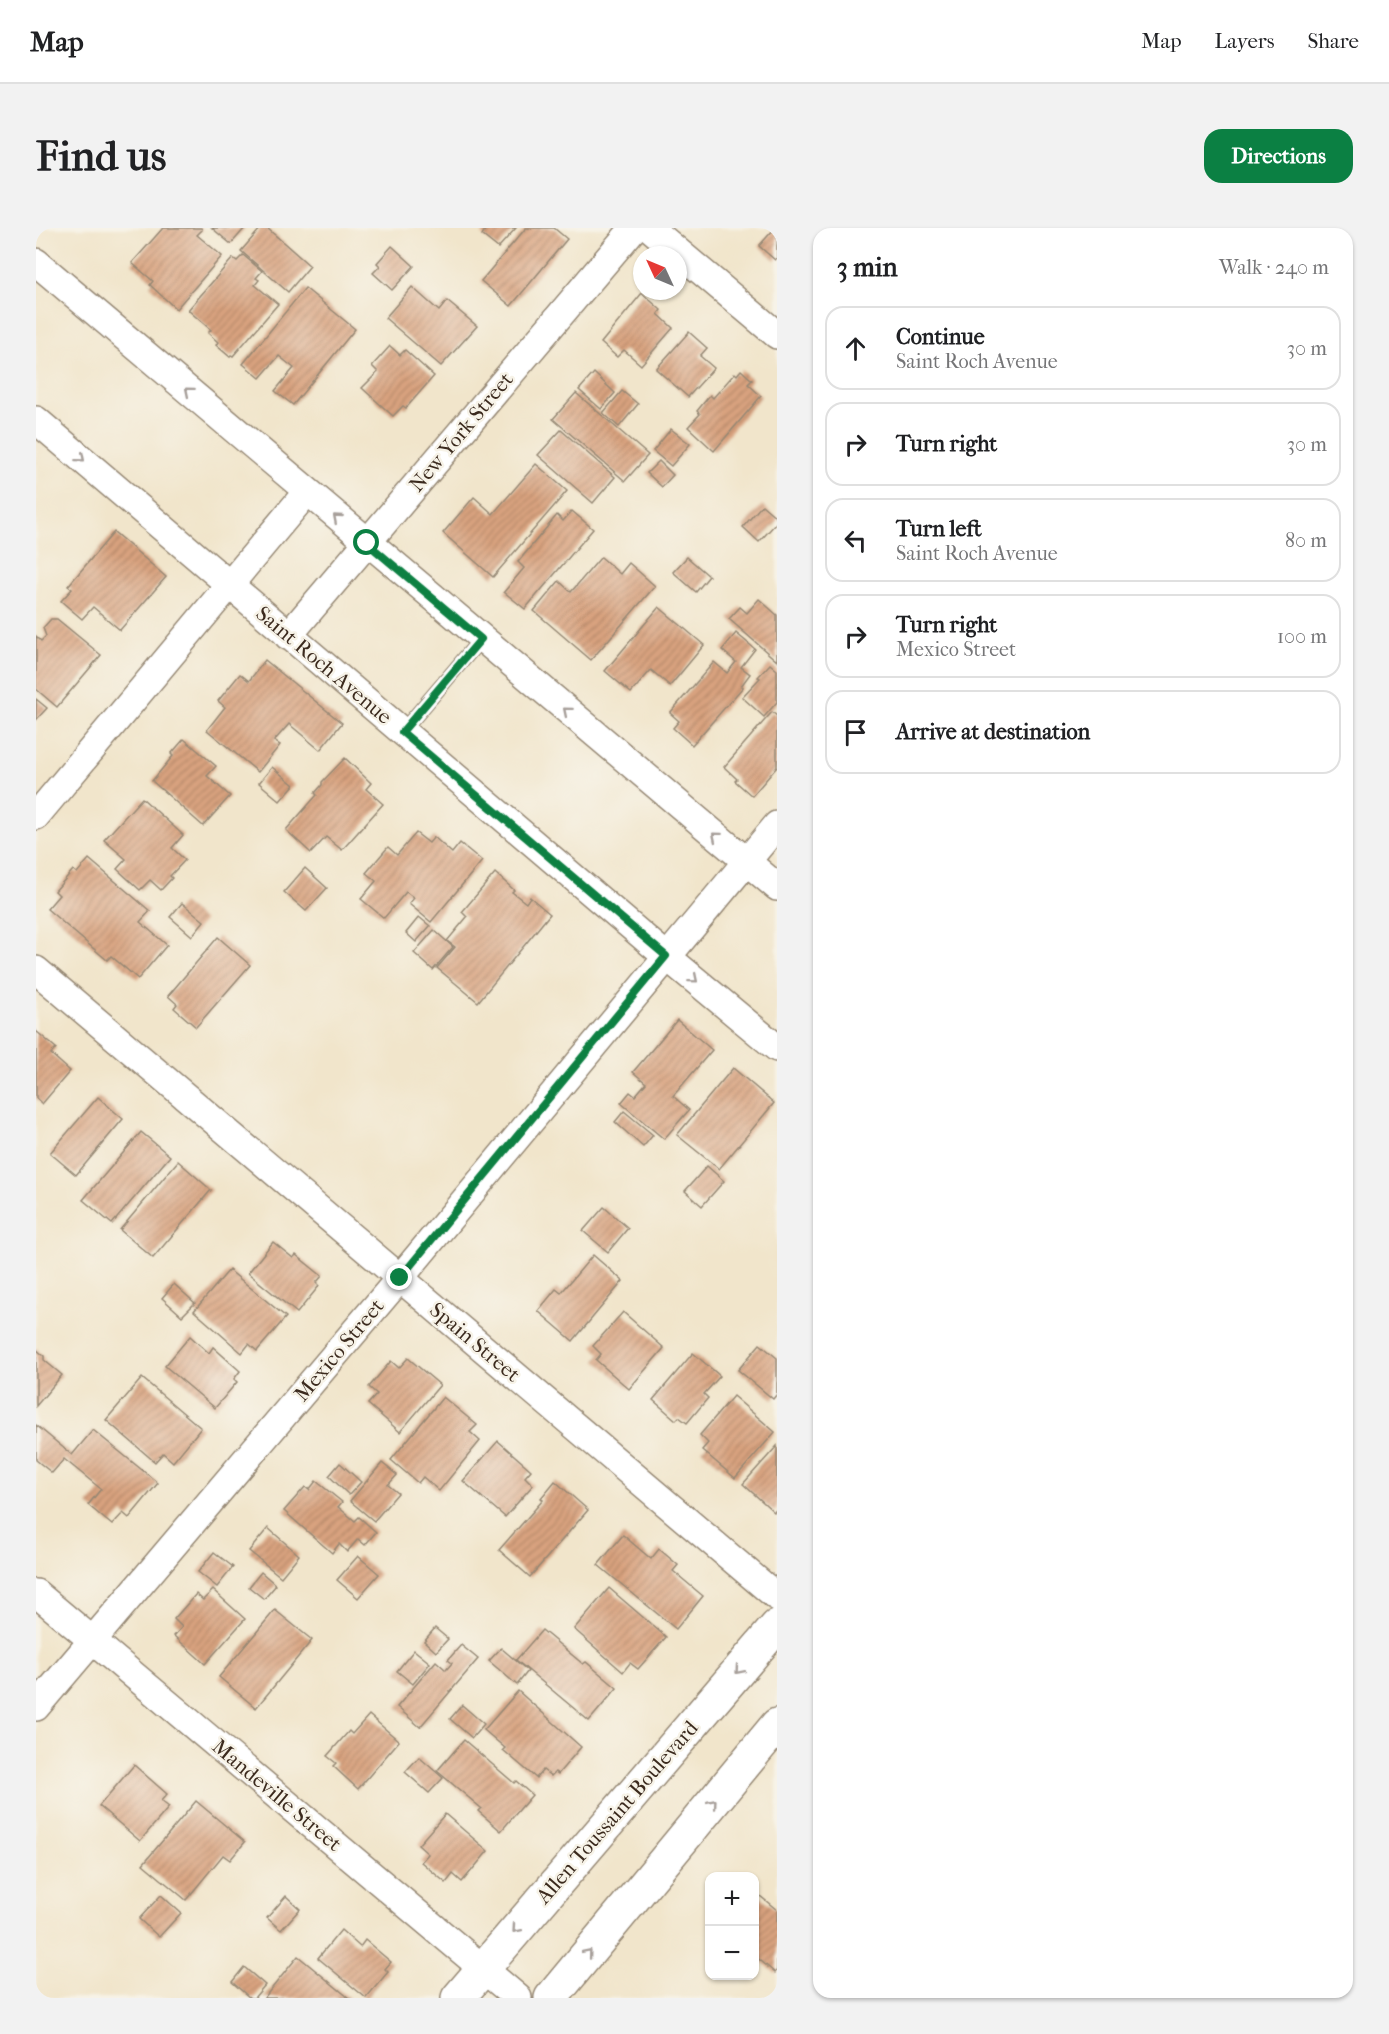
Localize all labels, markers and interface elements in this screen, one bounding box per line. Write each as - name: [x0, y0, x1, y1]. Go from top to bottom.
- text: Map: [30, 25, 84, 58]
- text: Map: [1141, 29, 1182, 53]
- text: Layers: [1215, 29, 1274, 53]
- text: Share: [1307, 29, 1359, 53]
- button: Directions: [1204, 129, 1353, 183]
- text: Find us: [36, 132, 166, 181]
- north arrow: [633, 246, 687, 300]
- text: 3 min: [837, 252, 898, 283]
- text: Walk · 240 m: [1219, 256, 1329, 279]
- text: Continue: [896, 324, 985, 350]
- icon: ahead: [839, 332, 872, 365]
- text: 30 m: [1287, 337, 1327, 360]
- text: Saint Roch Avenue: [896, 350, 1058, 373]
- street label: New York Street: [404, 367, 518, 497]
- one-way arrow: [185, 388, 196, 399]
- icon: right: [839, 428, 872, 461]
- text: Turn right: [896, 431, 997, 457]
- text: 30 m: [1287, 433, 1327, 456]
- one-way arrow: [74, 451, 85, 462]
- one-way arrow: [333, 514, 344, 525]
- text: Turn left: [896, 516, 982, 542]
- icon: left: [839, 524, 872, 557]
- route start: [353, 529, 379, 555]
- text: 80 m: [1285, 529, 1327, 552]
- text: Saint Roch Avenue: [896, 542, 1058, 565]
- street label: Saint Roch Avenue: [251, 601, 397, 729]
- text: Turn right: [896, 612, 997, 638]
- icon: right: [839, 620, 872, 653]
- text: 100 m: [1277, 625, 1327, 648]
- text: Mexico Street: [896, 638, 1016, 661]
- one-way arrow: [563, 707, 574, 718]
- icon: arrive: [839, 716, 872, 749]
- text: Arrive at destination: [896, 719, 1090, 745]
- one-way arrow: [712, 833, 723, 844]
- one-way arrow: [687, 971, 698, 982]
- route end: [386, 1264, 412, 1290]
- street label: Mexico Street: [289, 1294, 389, 1406]
- street label: Spain Street: [425, 1297, 525, 1387]
- one-way arrow: [735, 1663, 746, 1674]
- street label: Allen Toussaint Boulevard: [530, 1715, 703, 1909]
- street label: Mandeville Street: [208, 1734, 347, 1856]
- one-way arrow: [705, 1799, 716, 1810]
- map controls: [705, 1872, 759, 1980]
- button: +: [705, 1872, 759, 1926]
- one-way arrow: [512, 1922, 523, 1933]
- button: −: [705, 1926, 759, 1980]
- one-way arrow: [581, 1949, 592, 1960]

